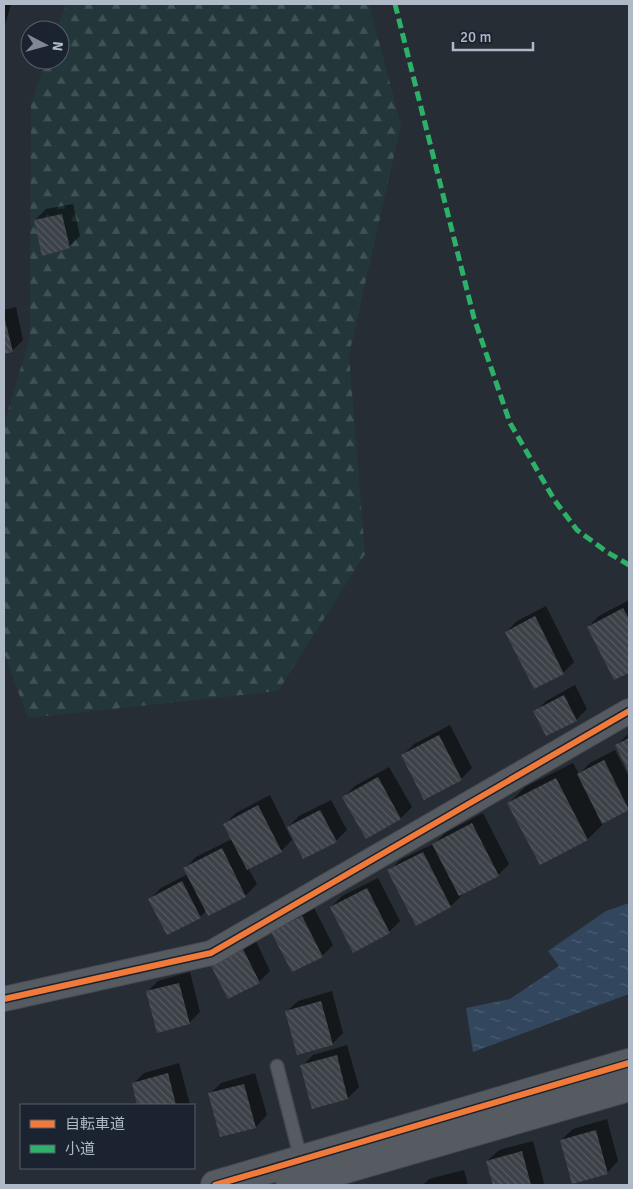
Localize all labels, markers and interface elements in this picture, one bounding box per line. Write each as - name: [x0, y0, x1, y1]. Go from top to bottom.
- north arrow: [20, 20, 70, 70]
- scale bar: [453, 20, 533, 52]
- text: 20 m: [460, 28, 491, 46]
- text: N: [48, 41, 66, 52]
- legend: [20, 1104, 195, 1169]
- text: 自転車道: [65, 1115, 125, 1133]
- text: 小道: [65, 1140, 95, 1158]

